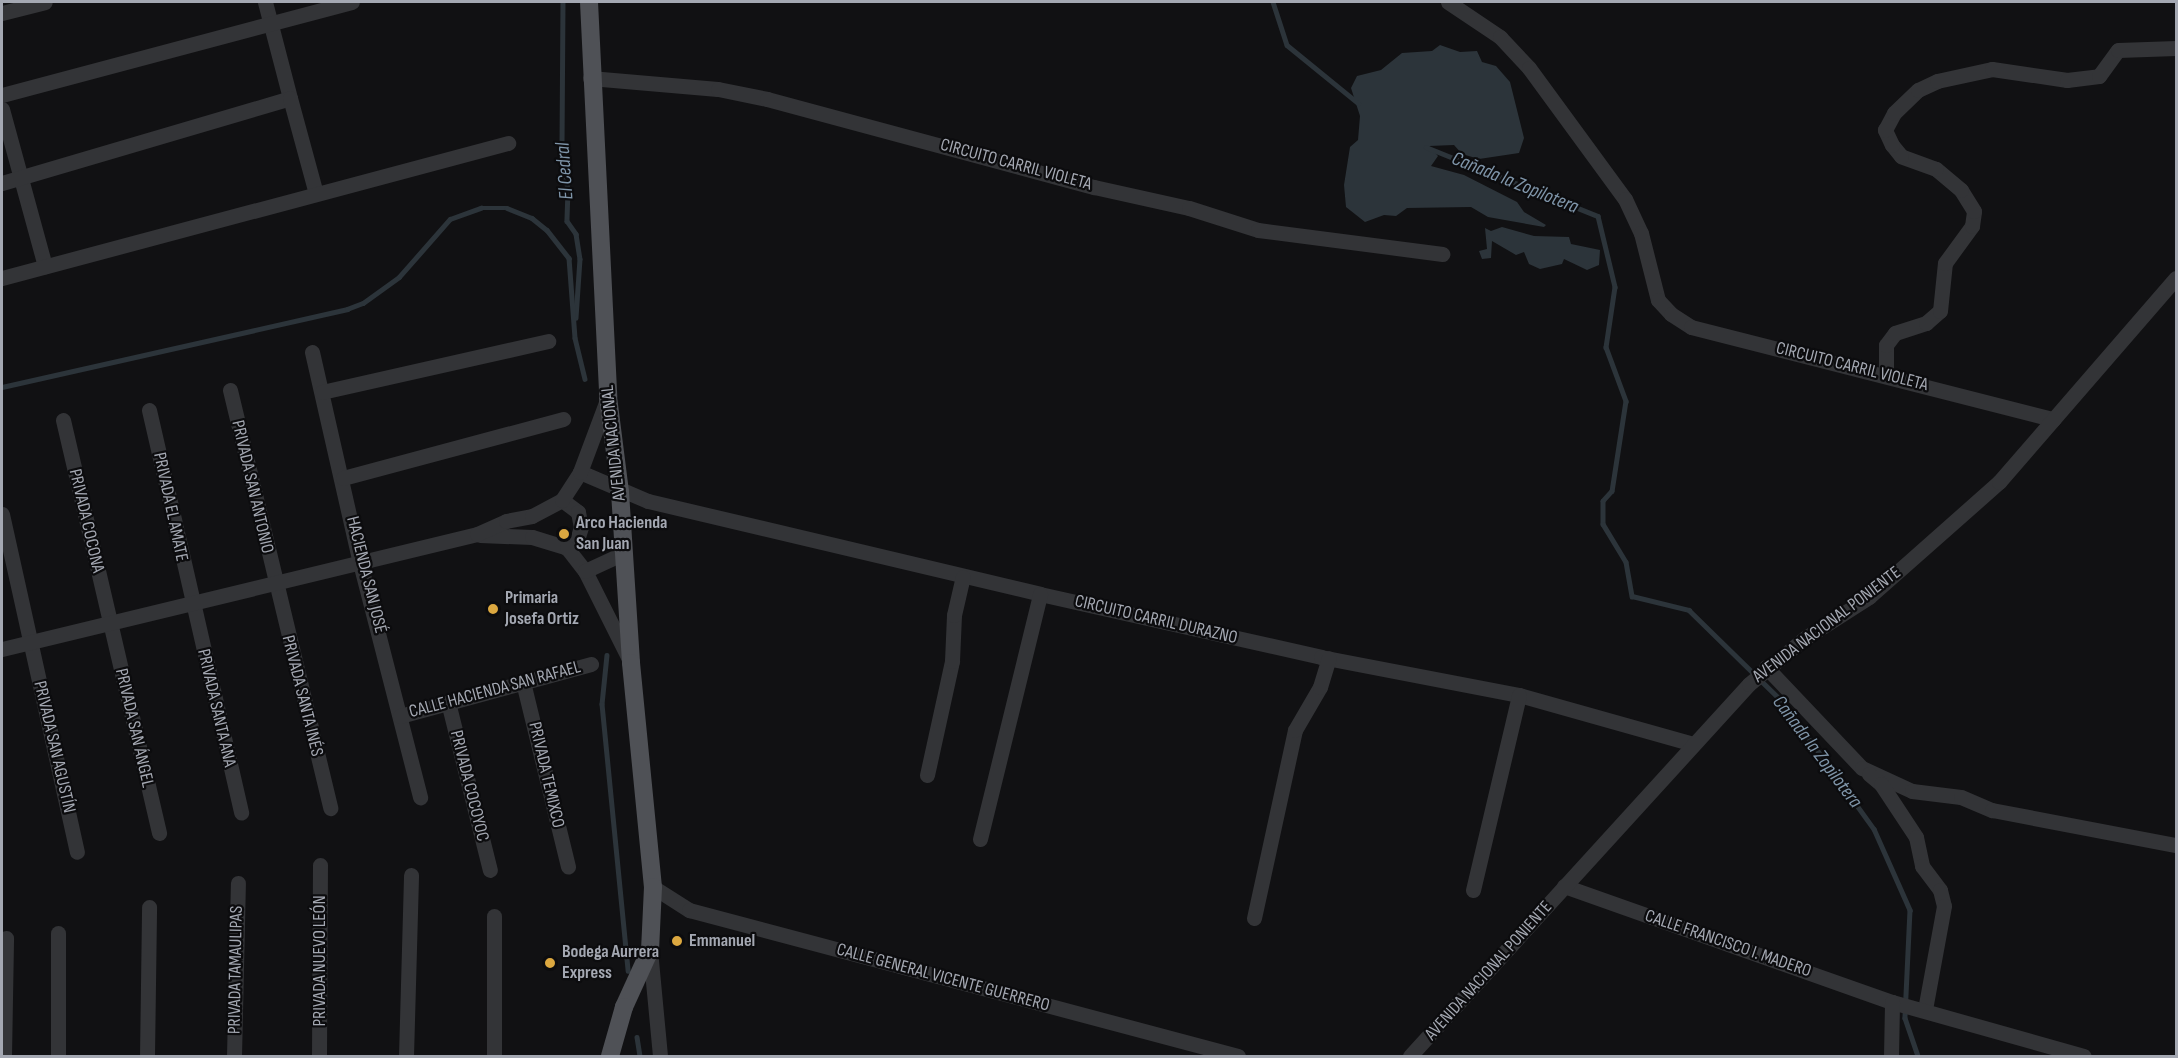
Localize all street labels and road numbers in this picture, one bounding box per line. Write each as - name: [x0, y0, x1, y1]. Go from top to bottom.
- street label: CIRCUITO CARRIL VIOLETA: [938, 134, 1094, 196]
- street label: CIRCUITO CARRIL VIOLETA: [1774, 338, 1930, 396]
- street label: AVENIDA NACIONAL: [597, 384, 631, 502]
- street label: PRIVADA SAN ANTONIO: [226, 418, 278, 556]
- street label: PRIVADA EL AMATE: [148, 450, 192, 564]
- street label: PRIVADA COCONA: [64, 467, 108, 575]
- street label: HACIENDA SAN JOSÉ: [341, 514, 391, 636]
- street label: AVENIDA NACIONAL PONIENTE: [1749, 562, 1905, 688]
- street label: CIRCUITO CARRIL DURAZNO: [1073, 591, 1239, 649]
- street label: PRIVADA SANTA INÉS: [277, 633, 327, 759]
- street label: PRIVADA SANTA ANA: [192, 647, 240, 769]
- street label: CALLE HACIENDA SAN RAFAEL: [407, 657, 583, 723]
- street label: PRIVADA SAN ÁNGEL: [110, 666, 158, 790]
- street label: PRIVADA SAN AGUSTÍN: [28, 679, 80, 815]
- street label: PRIVADA TEMIXCO: [523, 720, 569, 830]
- street label: PRIVADA COCOYOC: [445, 728, 493, 844]
- street label: PRIVADA NUEVO LEÓN: [309, 895, 331, 1027]
- street label: AVENIDA NACIONAL PONIENTE: [1421, 897, 1557, 1045]
- street label: CALLE FRANCISCO I. MADERO: [1642, 905, 1814, 983]
- street label: PRIVADA TAMAULIPAS: [224, 906, 248, 1034]
- street label: CALLE GENERAL VICENTE GUERRERO: [834, 939, 1052, 1017]

